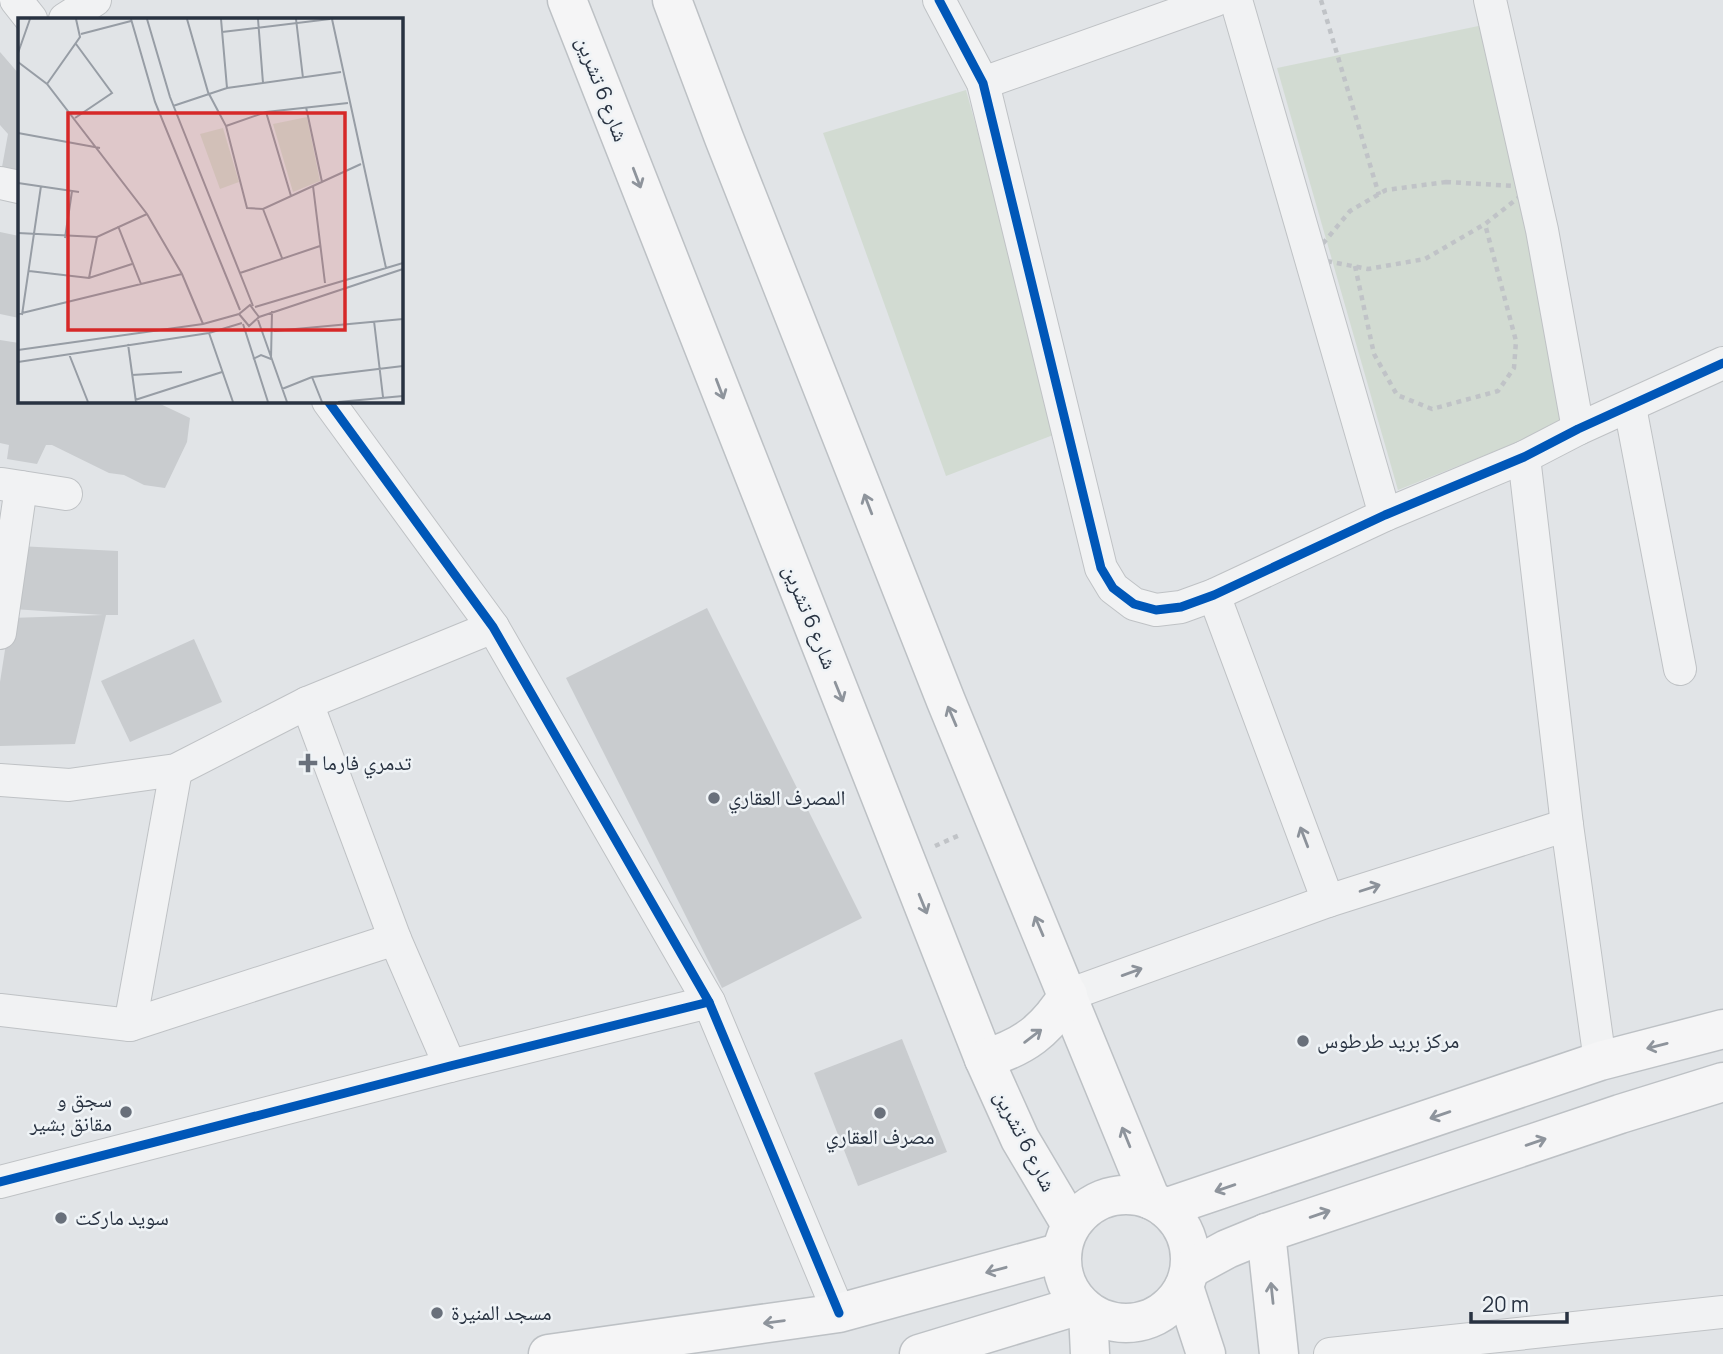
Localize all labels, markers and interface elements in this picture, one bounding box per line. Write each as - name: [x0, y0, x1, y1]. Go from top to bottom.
- inset map: [18, 18, 402, 402]
- street label: شارع 6 تشرين: [570, 32, 636, 145]
- one-way arrow: [631, 166, 644, 188]
- one-way arrow: [715, 378, 728, 400]
- one-way arrow: [861, 494, 874, 516]
- street label: شارع 6 تشرين: [777, 560, 845, 673]
- one-way arrow: [834, 681, 847, 703]
- one-way arrow: [945, 706, 958, 727]
- place label: تدمري فارما: [322, 748, 412, 779]
- marker: تدمري فارما: [300, 755, 316, 771]
- place label: المصرف العقاري: [728, 783, 846, 814]
- marker: المصرف العقاري: [706, 790, 722, 806]
- one-way arrow: [1297, 826, 1309, 848]
- one-way arrow: [1358, 880, 1380, 893]
- one-way arrow: [918, 892, 931, 914]
- one-way arrow: [1032, 916, 1045, 937]
- one-way arrow: [1121, 965, 1143, 977]
- place label: مركز بريد طرطوس: [1317, 1026, 1459, 1054]
- one-way arrow: [1023, 1029, 1042, 1043]
- marker: مركز بريد طرطوس: [1295, 1033, 1311, 1049]
- one-way arrow: [1646, 1040, 1669, 1053]
- place label: سجق و مقانق بشير: [29, 1085, 112, 1137]
- street label: شارع 6 تشرين: [988, 1085, 1063, 1196]
- marker: سجق و مقانق بشير: [118, 1104, 134, 1120]
- marker: مصرف العقاري: [872, 1105, 888, 1121]
- one-way arrow: [1430, 1110, 1452, 1122]
- place label: مصرف العقاري: [825, 1122, 935, 1153]
- one-way arrow: [1118, 1126, 1131, 1148]
- one-way arrow: [1525, 1135, 1547, 1147]
- one-way arrow: [1214, 1183, 1236, 1195]
- place label: سويد ماركت: [75, 1203, 169, 1231]
- one-way arrow: [1309, 1207, 1331, 1220]
- marker: سويد ماركت: [53, 1210, 69, 1226]
- one-way arrow: [985, 1264, 1007, 1277]
- scale bar: [1471, 1280, 1567, 1324]
- one-way arrow: [1266, 1283, 1279, 1305]
- text: 20 m: [1482, 1290, 1529, 1318]
- place label: مسجد المنيرة: [451, 1298, 552, 1326]
- marker: مسجد المنيرة: [429, 1305, 445, 1321]
- one-way arrow: [764, 1316, 786, 1329]

